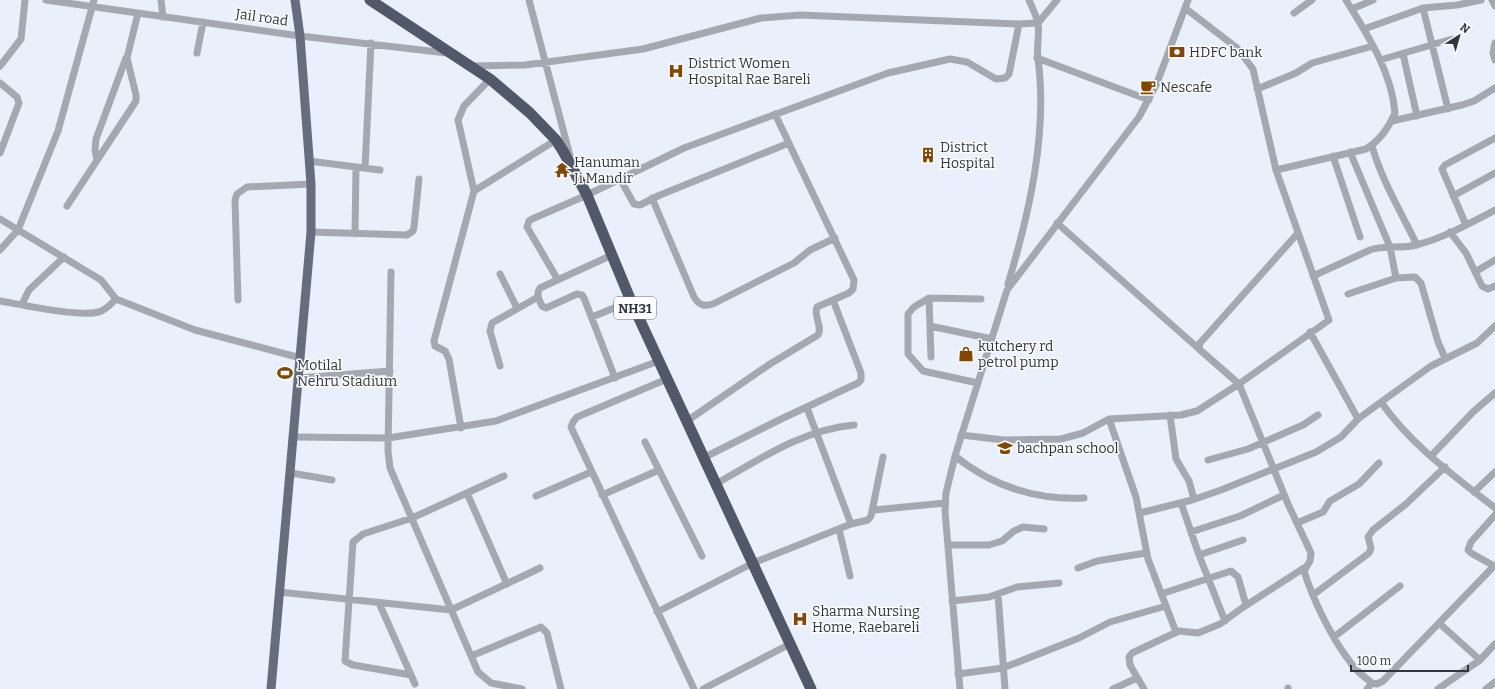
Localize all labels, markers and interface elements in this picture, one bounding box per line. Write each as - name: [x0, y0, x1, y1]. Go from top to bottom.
- street label: Jail road: [234, 5, 289, 30]
- north arrow: [1439, 16, 1479, 56]
- text: N: [1457, 21, 1472, 36]
- bank icon: HDFC bank: [1168, 43, 1186, 61]
- place label: HDFC bank: [1189, 44, 1262, 61]
- place label: District Women Hospital Rae Bareli: [688, 55, 811, 88]
- hospital icon: District Women Hospital Rae Bareli: [667, 62, 685, 80]
- cafe icon: Nescafe: [1139, 78, 1157, 96]
- place label: Nescafe: [1160, 79, 1212, 96]
- place label: District Hospital: [940, 139, 995, 172]
- building icon: District Hospital: [919, 146, 937, 164]
- place label: Hanuman Ji Mandir: [573, 154, 640, 187]
- temple icon: Hanuman Ji Mandir: [553, 161, 571, 179]
- road number: NH31: [614, 297, 656, 319]
- place label: kutchery rd petrol pump: [978, 338, 1059, 371]
- shop icon: kutchery rd petrol pump: [957, 345, 975, 363]
- place label: Motilal Nehru Stadium: [297, 357, 398, 390]
- sports icon: Motilal Nehru Stadium: [276, 364, 294, 382]
- school or university icon: bachpan school: [996, 439, 1014, 457]
- place label: bachpan school: [1017, 440, 1119, 457]
- place label: Sharma Nursing Home, Raebareli: [812, 603, 920, 636]
- hospital icon: Sharma Nursing Home, Raebareli: [791, 610, 809, 628]
- scale bar: [1351, 647, 1468, 673]
- text: 100 m: [1357, 654, 1392, 668]

